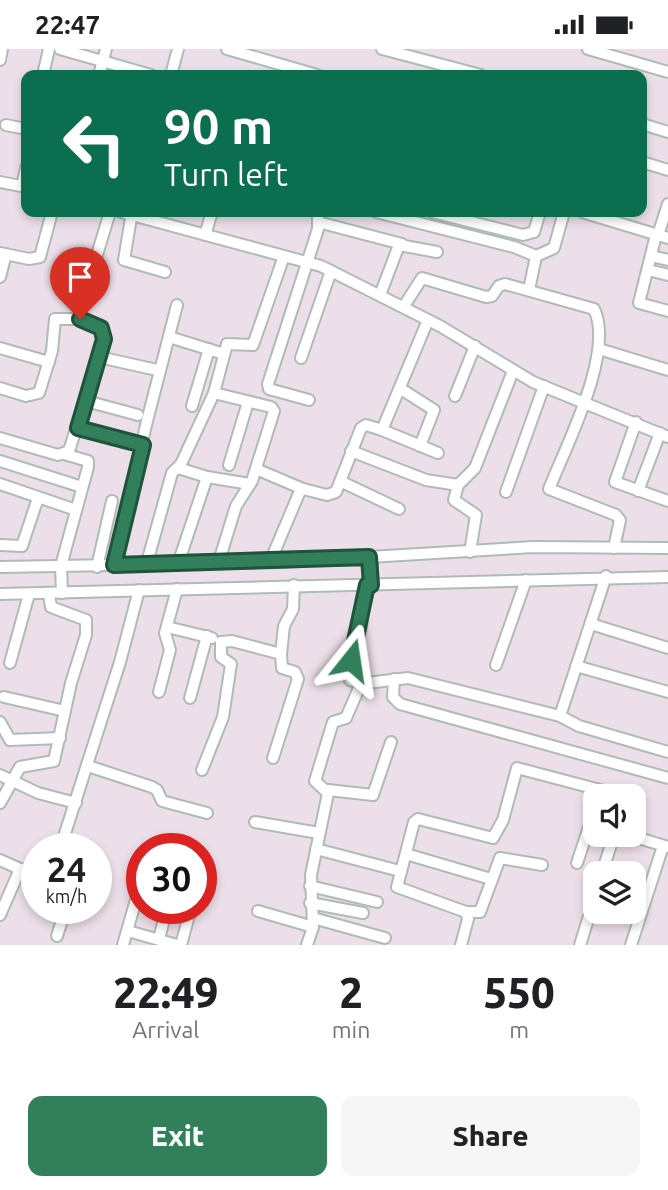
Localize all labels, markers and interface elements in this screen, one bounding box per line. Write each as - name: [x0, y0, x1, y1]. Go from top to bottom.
- text: 22:47: [35, 10, 100, 39]
- icon: left: [49, 98, 140, 189]
- text: 90 m: [164, 98, 273, 153]
- text: Turn left: [164, 156, 288, 192]
- pin: [50, 247, 110, 319]
- icon: arrive: [61, 258, 99, 296]
- position arrow: [314, 623, 388, 697]
- map controls: [583, 784, 646, 924]
- button: sound: [583, 784, 646, 847]
- speed limit sign: 30: [126, 833, 217, 924]
- text: 24: [47, 849, 86, 889]
- button: layers: [583, 861, 646, 924]
- text: km/h: [46, 886, 87, 906]
- text: 22:49: [113, 969, 218, 1016]
- text: 2: [339, 969, 363, 1016]
- text: 550: [484, 969, 555, 1016]
- text: Arrival: [132, 1017, 199, 1042]
- text: min: [332, 1017, 370, 1042]
- text: m: [509, 1017, 529, 1042]
- button: Exit: [28, 1096, 327, 1176]
- button: Share: [341, 1096, 640, 1176]

